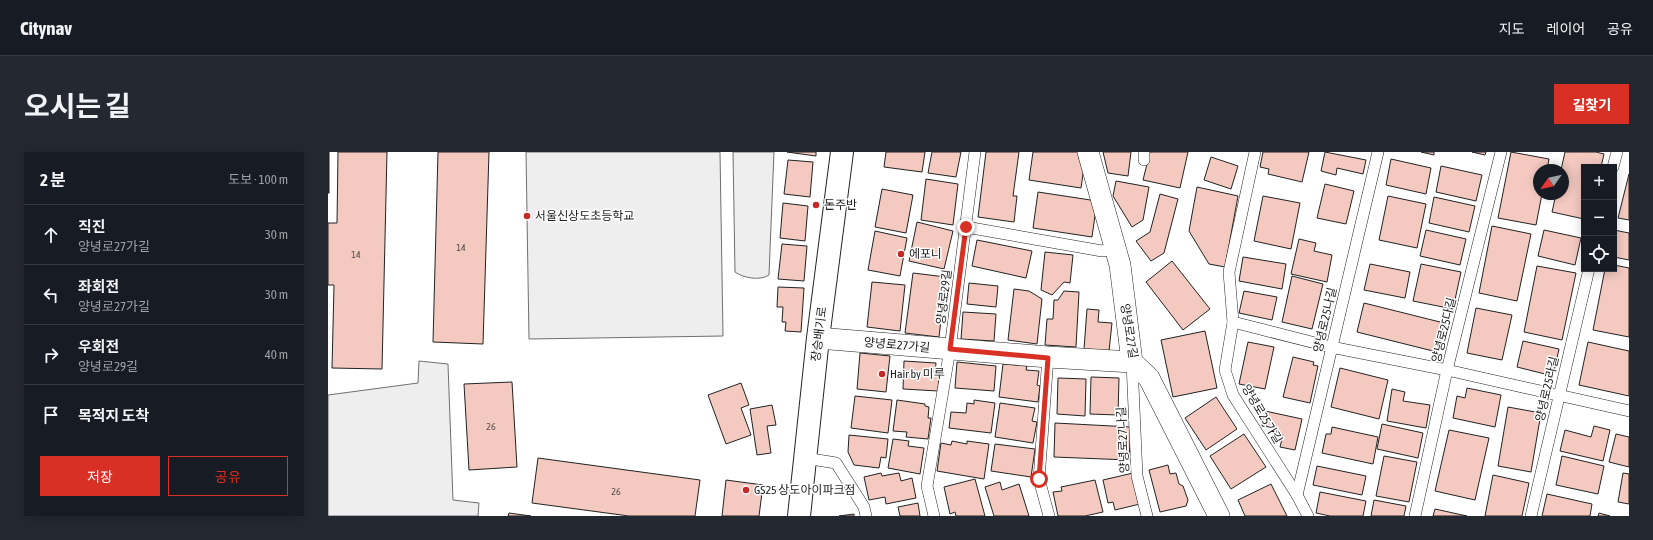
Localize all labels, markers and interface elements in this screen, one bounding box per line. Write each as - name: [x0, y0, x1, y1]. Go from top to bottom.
- text: Citynav: [20, 17, 72, 39]
- text: 지도: [1499, 21, 1525, 37]
- text: 레이어: [1547, 21, 1585, 37]
- text: 공유: [1607, 21, 1633, 37]
- button: 길찾기: [1554, 84, 1629, 124]
- text: 오시는 길: [24, 90, 131, 122]
- north arrow: [1533, 164, 1569, 200]
- map controls: [1581, 164, 1617, 272]
- button: +: [1581, 164, 1617, 200]
- text: 2 분: [40, 170, 66, 190]
- text: 도보 · 100 m: [228, 172, 288, 187]
- place label: 돈주반: [824, 198, 857, 212]
- marker: 돈주반: [811, 200, 821, 210]
- button: −: [1581, 200, 1617, 236]
- place label: 서울신상도초등학교: [535, 209, 634, 223]
- marker: 서울신상도초등학교: [522, 211, 532, 221]
- text: 직진: [78, 218, 106, 235]
- route end: [957, 218, 975, 236]
- icon: ahead: [40, 224, 62, 246]
- text: 30 m: [265, 227, 288, 242]
- button: locate: [1581, 236, 1617, 272]
- text: 양녕로27가길: [78, 239, 150, 254]
- house number: 14: [456, 242, 466, 253]
- place label: 에포니: [909, 247, 942, 261]
- house number: 14: [351, 249, 361, 260]
- marker: 에포니: [896, 249, 906, 259]
- street label: 양녕로29길: [934, 269, 954, 325]
- text: 좌회전: [78, 278, 119, 295]
- icon: left: [40, 284, 62, 306]
- street label: 양녕로25나길: [1311, 286, 1339, 354]
- text: 30 m: [265, 287, 288, 302]
- street label: 양녕로25다길: [1429, 296, 1459, 364]
- text: 양녕로27가길: [78, 299, 150, 314]
- street label: 양녕로27길: [1118, 303, 1140, 359]
- street label: 장승배기로: [809, 306, 829, 362]
- street label: 양녕로27가길: [863, 335, 931, 355]
- text: 우회전: [78, 338, 119, 355]
- icon: right: [40, 344, 62, 366]
- text: 40 m: [265, 347, 288, 362]
- street label: 양녕로25라길: [1533, 355, 1561, 423]
- text: 양녕로29길: [78, 359, 138, 374]
- place label: Hair by 미루: [890, 367, 945, 381]
- marker: Hair by 미루: [877, 369, 887, 379]
- street label: 양녕로25가길: [1239, 382, 1285, 446]
- icon: arrive: [40, 404, 62, 426]
- street label: 양녕로27나길: [1114, 406, 1132, 474]
- text: 목적지 도착: [78, 407, 149, 424]
- house number: 26: [486, 421, 496, 432]
- button: 저장: [40, 456, 160, 496]
- button: 공유: [168, 456, 288, 496]
- route start: [1030, 470, 1048, 488]
- place label: GS25 상도아이파크점: [754, 483, 856, 497]
- marker: GS25 상도아이파크점: [741, 485, 751, 495]
- house number: 26: [611, 486, 621, 497]

